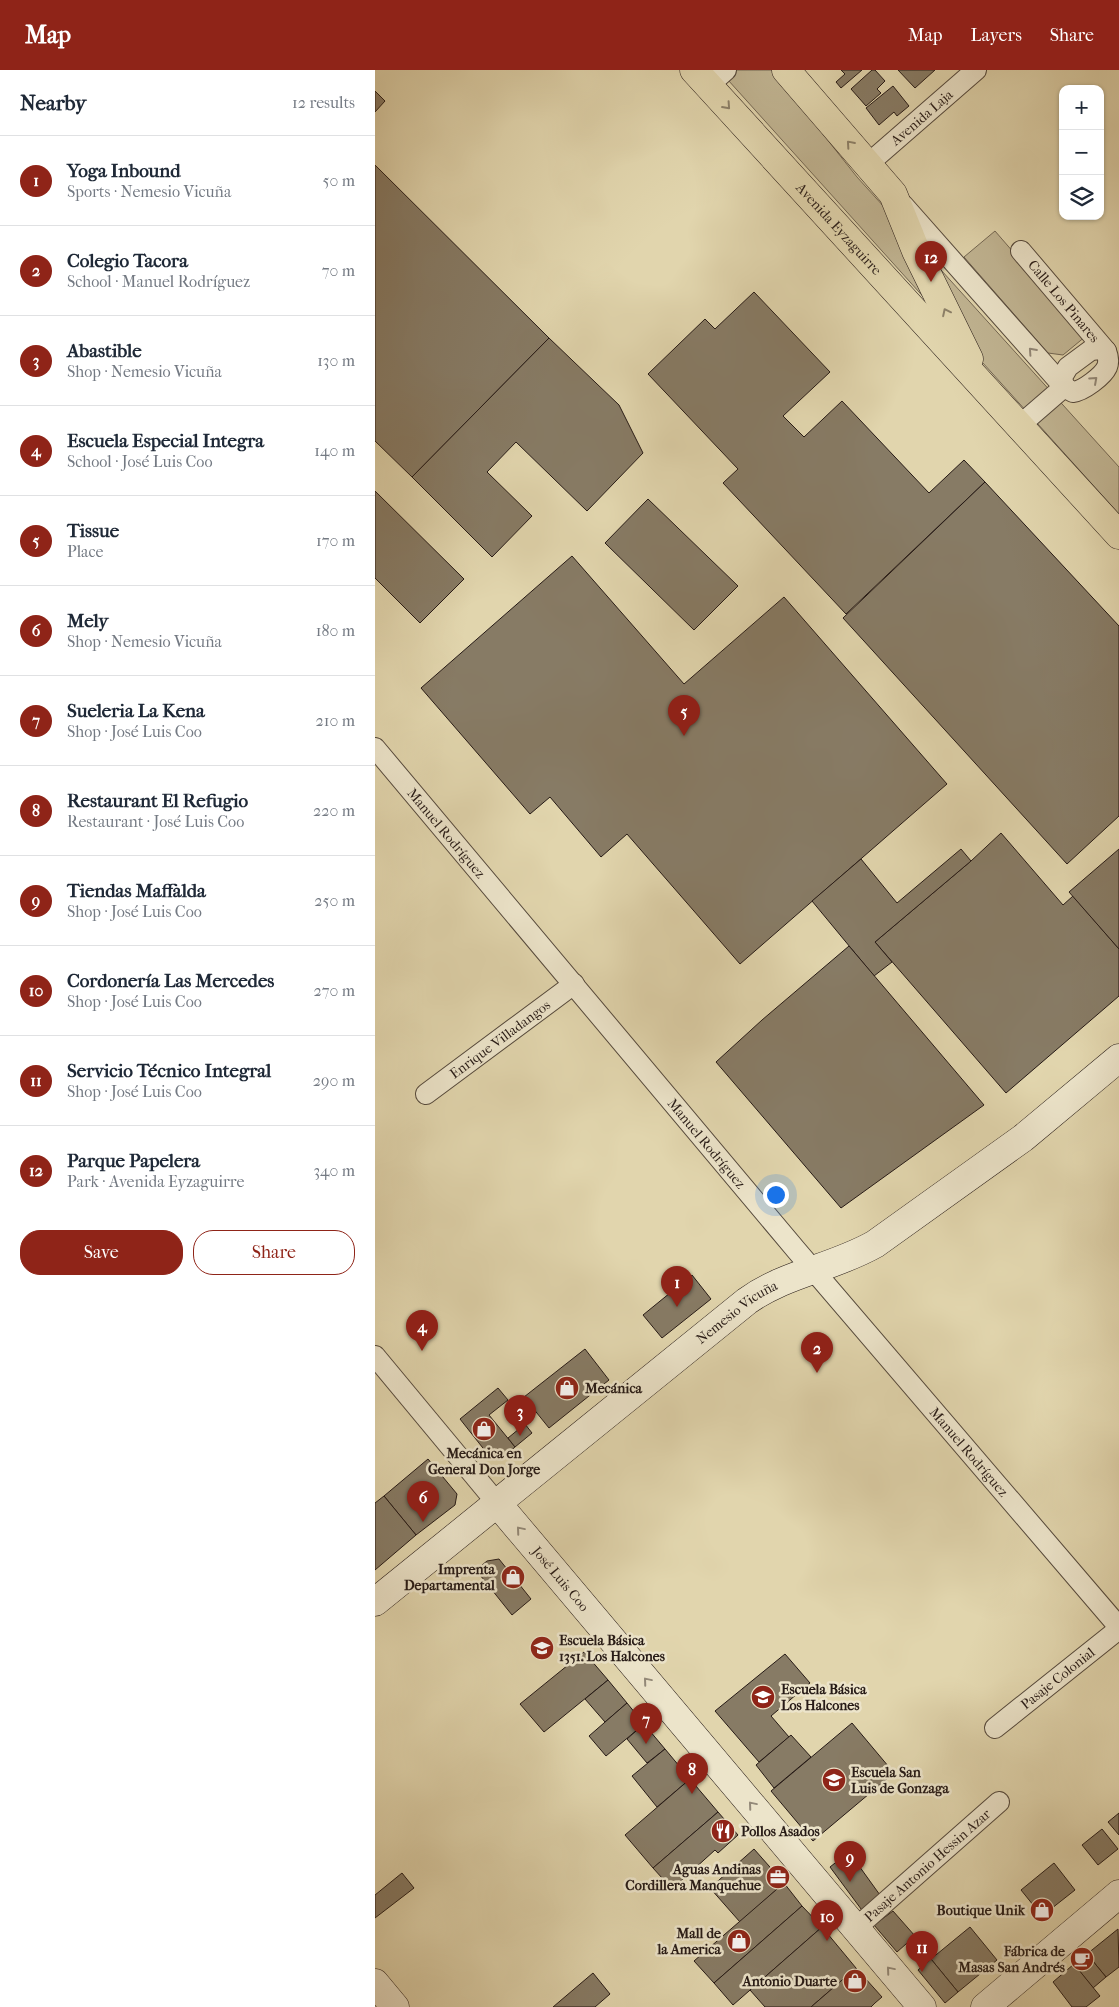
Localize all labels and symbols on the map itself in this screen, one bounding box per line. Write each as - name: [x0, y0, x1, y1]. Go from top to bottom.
- street label: Avenida Laja: [887, 86, 957, 150]
- one-way arrow: [721, 100, 730, 109]
- one-way arrow: [847, 140, 856, 149]
- street label: Avenida Eyzaguirre: [792, 179, 885, 279]
- pin: 12: [915, 241, 947, 282]
- street label: Calle Los Pinares: [1024, 257, 1103, 346]
- one-way arrow: [942, 308, 952, 317]
- one-way arrow: [1029, 347, 1038, 356]
- one-way arrow: [1088, 378, 1097, 386]
- pin: 5: [668, 695, 700, 736]
- street label: Manuel Rodríguez: [403, 785, 489, 882]
- street label: Enrique Villadangos: [446, 997, 554, 1083]
- street label: Manuel Rodríguez: [664, 1095, 749, 1192]
- your location: [763, 1182, 789, 1208]
- pin: 1: [661, 1266, 693, 1307]
- street label: Nemesio Vicuña: [693, 1277, 781, 1348]
- pin: 4: [406, 1310, 438, 1351]
- pin: 2: [801, 1332, 833, 1373]
- shop icon: Mecánica: [554, 1375, 580, 1401]
- place label: Mecánica: [584, 1380, 643, 1397]
- pin: 3: [504, 1395, 536, 1436]
- street label: Manuel Rodríguez: [926, 1404, 1012, 1500]
- shop icon: Mecánica en General Don Jorge: [471, 1416, 497, 1442]
- place label: Mecánica en General Don Jorge: [428, 1445, 540, 1478]
- pin: 6: [407, 1481, 439, 1522]
- one-way arrow: [517, 1527, 526, 1536]
- street label: José Luis Coo: [528, 1542, 593, 1615]
- place label: Imprenta Departamental: [404, 1561, 496, 1594]
- shop icon: Imprenta Departamental: [500, 1564, 526, 1590]
- place label: Escuela Básica 1351. Los Halcones: [559, 1632, 666, 1665]
- school or university icon: Escuela Básica 1351. Los Halcones: [529, 1635, 555, 1661]
- street label: Pasaje Colonial: [1017, 1644, 1098, 1713]
- one-way arrow: [645, 1678, 653, 1687]
- place label: Escuela Básica Los Halcones: [781, 1681, 867, 1714]
- school or university icon: Escuela Básica Los Halcones: [750, 1684, 776, 1710]
- pin: 7: [630, 1703, 662, 1744]
- pin: 8: [676, 1753, 708, 1794]
- place label: Escuela San Luis de Gonzaga: [851, 1764, 949, 1797]
- school or university icon: Escuela San Luis de Gonzaga: [821, 1767, 847, 1793]
- one-way arrow: [748, 1802, 757, 1811]
- street label: Pasaje Antonio Hessin Azar: [861, 1805, 994, 1926]
- restaurant icon: Pollos Asados: [710, 1818, 736, 1844]
- place label: Pollos Asados: [741, 1823, 820, 1840]
- pin: 9: [834, 1841, 866, 1882]
- place label: Aguas Andinas Cordillera Manquehue: [625, 1861, 762, 1894]
- office icon: Aguas Andinas Cordillera Manquehue: [765, 1864, 791, 1890]
- shop icon: Boutique Unik: [1029, 1897, 1055, 1923]
- pin: 10: [811, 1900, 843, 1941]
- place label: Boutique Unik: [937, 1902, 1026, 1919]
- place label: Mall de la America: [656, 1925, 722, 1958]
- shop icon: Mall de la America: [726, 1928, 752, 1954]
- pin: 11: [906, 1931, 938, 1972]
- place label: Fábrica de Masas San Andrés: [957, 1943, 1066, 1976]
- cafe icon: Fábrica de Masas San Andrés: [1069, 1946, 1095, 1972]
- one-way arrow: [887, 1966, 896, 1975]
- shop icon: Antonio Duarte: [842, 1968, 868, 1994]
- place label: Antonio Duarte: [742, 1973, 837, 1990]

